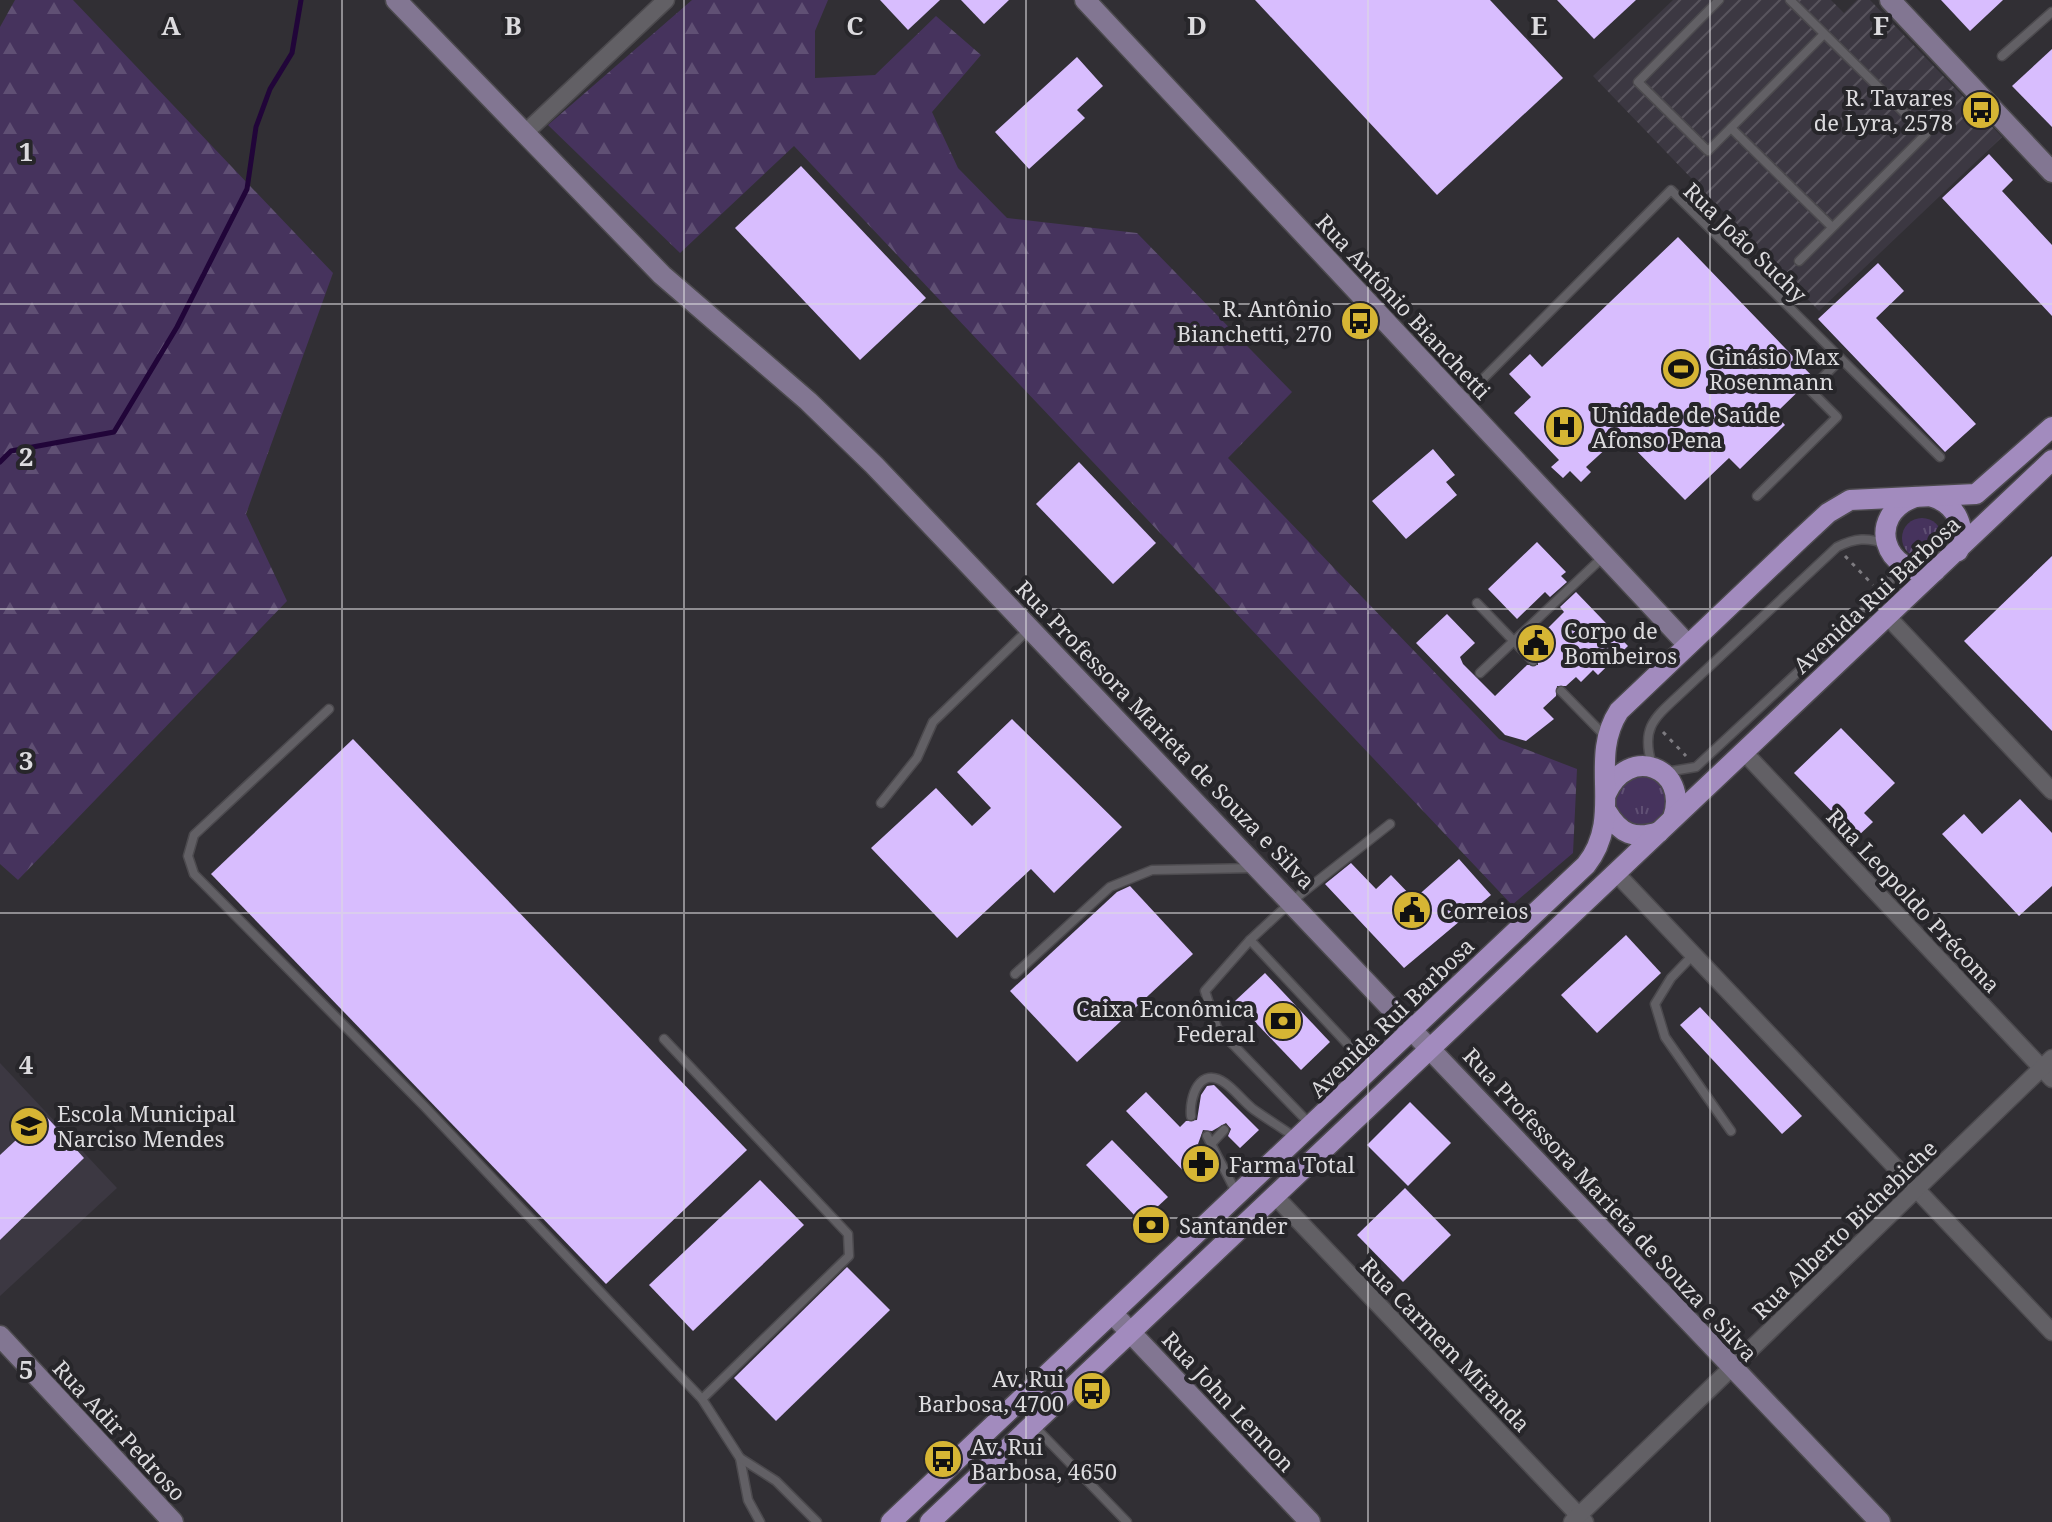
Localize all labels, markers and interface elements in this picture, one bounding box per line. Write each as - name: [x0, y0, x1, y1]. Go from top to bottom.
- text: A: [161, 7, 181, 43]
- text: B: [504, 7, 522, 43]
- text: C: [846, 7, 864, 43]
- text: D: [1187, 7, 1207, 43]
- text: E: [1531, 7, 1548, 43]
- text: F: [1873, 7, 1889, 43]
- place label: R. Tavares de Lyra, 2578: [1814, 82, 1953, 137]
- bus stop icon: R. Tavares de Lyra, 2578: [1960, 89, 2002, 131]
- text: 1: [19, 133, 33, 169]
- street label: Rua João Suchy: [1678, 175, 1815, 309]
- street label: Rua Antônio Bianchetti: [1310, 207, 1498, 405]
- place label: R. Antônio Bianchetti, 270: [1177, 293, 1332, 348]
- bus stop icon: R. Antônio Bianchetti, 270: [1339, 300, 1381, 342]
- place label: Ginásio Max Rosenmann: [1709, 341, 1840, 396]
- sports icon: Ginásio Max Rosenmann: [1660, 348, 1702, 390]
- place label: Unidade de Saúde Afonso Pena: [1592, 399, 1781, 454]
- hospital icon: Unidade de Saúde Afonso Pena: [1543, 406, 1585, 448]
- text: 2: [19, 438, 33, 474]
- street label: Avenida Rui Barbosa: [1786, 509, 1966, 679]
- street label: Rua Professora Marieta de Souza e Silva: [1010, 573, 1322, 895]
- place label: Corpo de Bombeiros: [1564, 615, 1677, 670]
- public building icon: Corpo de Bombeiros: [1515, 622, 1557, 664]
- text: 3: [19, 742, 33, 778]
- street label: Rua Leopoldo Précoma: [1821, 801, 2007, 999]
- public building icon: Correios: [1391, 889, 1433, 931]
- place label: Correios: [1440, 895, 1528, 925]
- street label: Avenida Rui Barbosa: [1302, 930, 1480, 1104]
- place label: Caixa Econômica Federal: [1076, 993, 1255, 1048]
- bank icon: Caixa Econômica Federal: [1262, 1000, 1304, 1042]
- street label: Rua Professora Marieta de Souza e Silva: [1457, 1041, 1765, 1367]
- text: 4: [19, 1046, 34, 1082]
- place label: Escola Municipal Narciso Mendes: [57, 1098, 236, 1153]
- school or university icon: Escola Municipal Narciso Mendes: [8, 1105, 50, 1147]
- street label: Rua Alberto Bichebiche: [1745, 1133, 1943, 1325]
- pharmacy icon: Farma Total: [1180, 1143, 1222, 1185]
- place label: Farma Total: [1229, 1149, 1355, 1179]
- bank icon: Santander: [1130, 1204, 1172, 1246]
- place label: Santander: [1179, 1210, 1288, 1240]
- street label: Rua Carmem Miranda: [1355, 1250, 1537, 1438]
- street label: Rua John Lennon: [1156, 1324, 1302, 1478]
- text: 5: [19, 1351, 33, 1387]
- street label: Rua Adir Pedroso: [47, 1353, 193, 1507]
- place label: Av. Rui Barbosa, 4700: [918, 1363, 1064, 1418]
- bus stop icon: Av. Rui Barbosa, 4700: [1071, 1370, 1113, 1412]
- place label: Av. Rui Barbosa, 4650: [971, 1431, 1117, 1486]
- bus stop icon: Av. Rui Barbosa, 4650: [922, 1438, 964, 1480]

